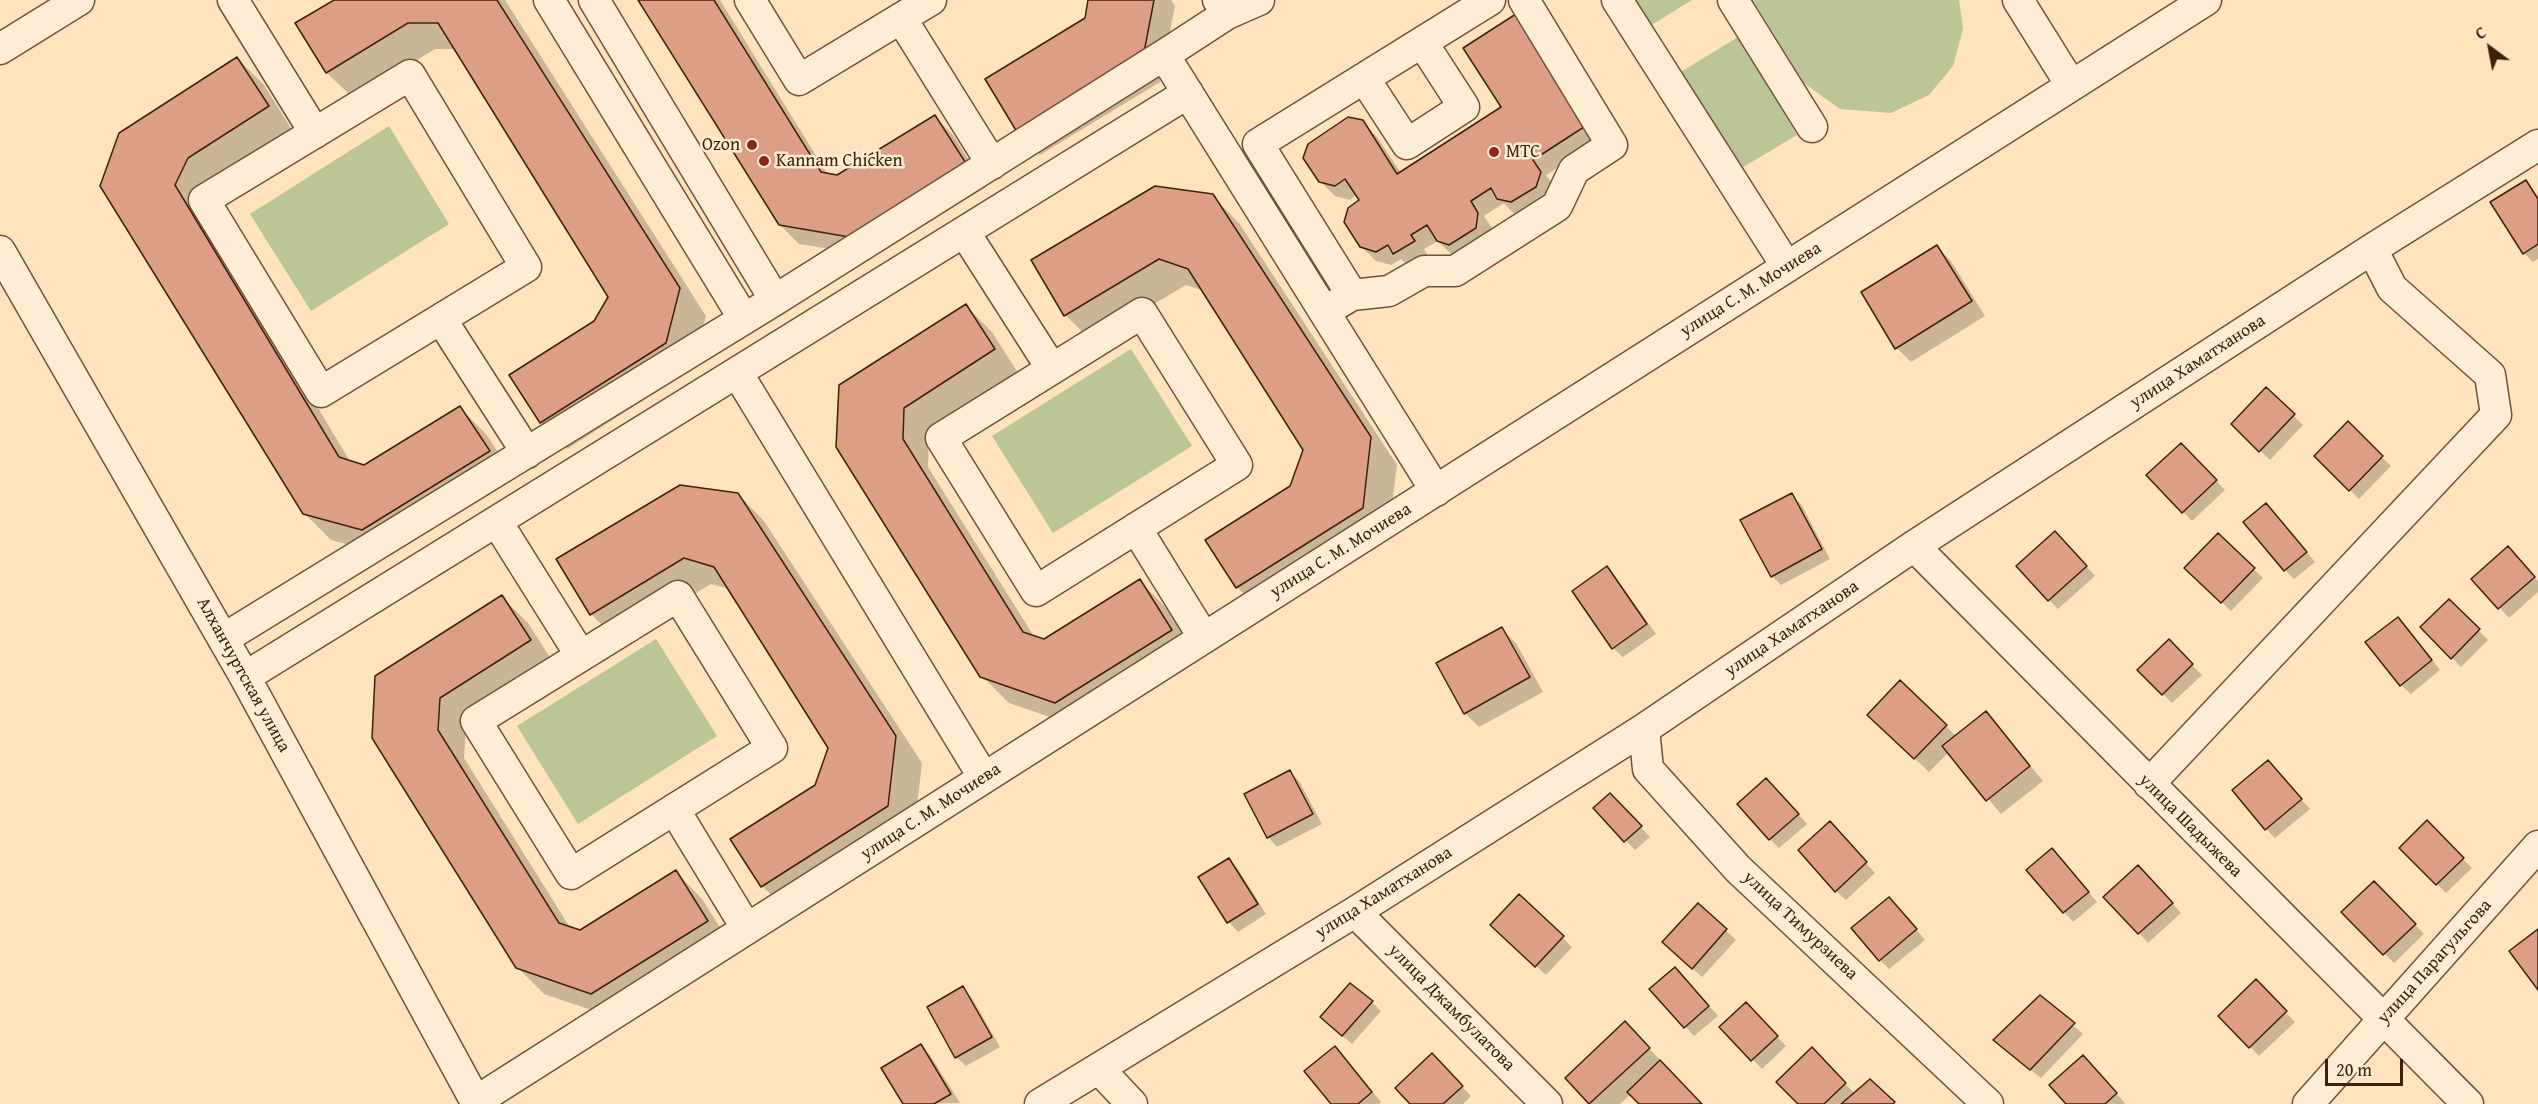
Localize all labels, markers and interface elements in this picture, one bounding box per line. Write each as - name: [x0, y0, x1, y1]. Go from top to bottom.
- north arrow: [2460, 18, 2520, 78]
- text: С: [2470, 20, 2491, 45]
- place label: Ozon: [702, 134, 740, 156]
- marker: Ozon: [745, 138, 759, 152]
- place label: МТС: [1506, 141, 1540, 163]
- marker: МТС: [1487, 145, 1501, 159]
- place label: Kannam Chicken: [776, 150, 903, 172]
- marker: Kannam Chicken: [757, 154, 771, 168]
- street label: улица С. М. Мочиева: [1676, 238, 1826, 342]
- street label: улица Хаматханова: [2126, 310, 2270, 414]
- street label: улица С. М. Мочиева: [1266, 499, 1416, 603]
- street label: улица Хаматханова: [1721, 576, 1863, 682]
- street label: Алханчуртская улица: [191, 594, 295, 756]
- street label: улица С. М. Мочиева: [857, 759, 1005, 865]
- street label: улица Шадыжева: [2134, 770, 2246, 882]
- street label: улица Хаматханова: [1312, 842, 1456, 944]
- street label: улица Тимурзиева: [1738, 867, 1862, 985]
- street label: улица Парагульгова: [2373, 895, 2497, 1029]
- street label: улица Джамбулатова: [1383, 940, 1519, 1076]
- scale bar: [2328, 1047, 2406, 1085]
- text: 20 m: [2336, 1056, 2372, 1083]

